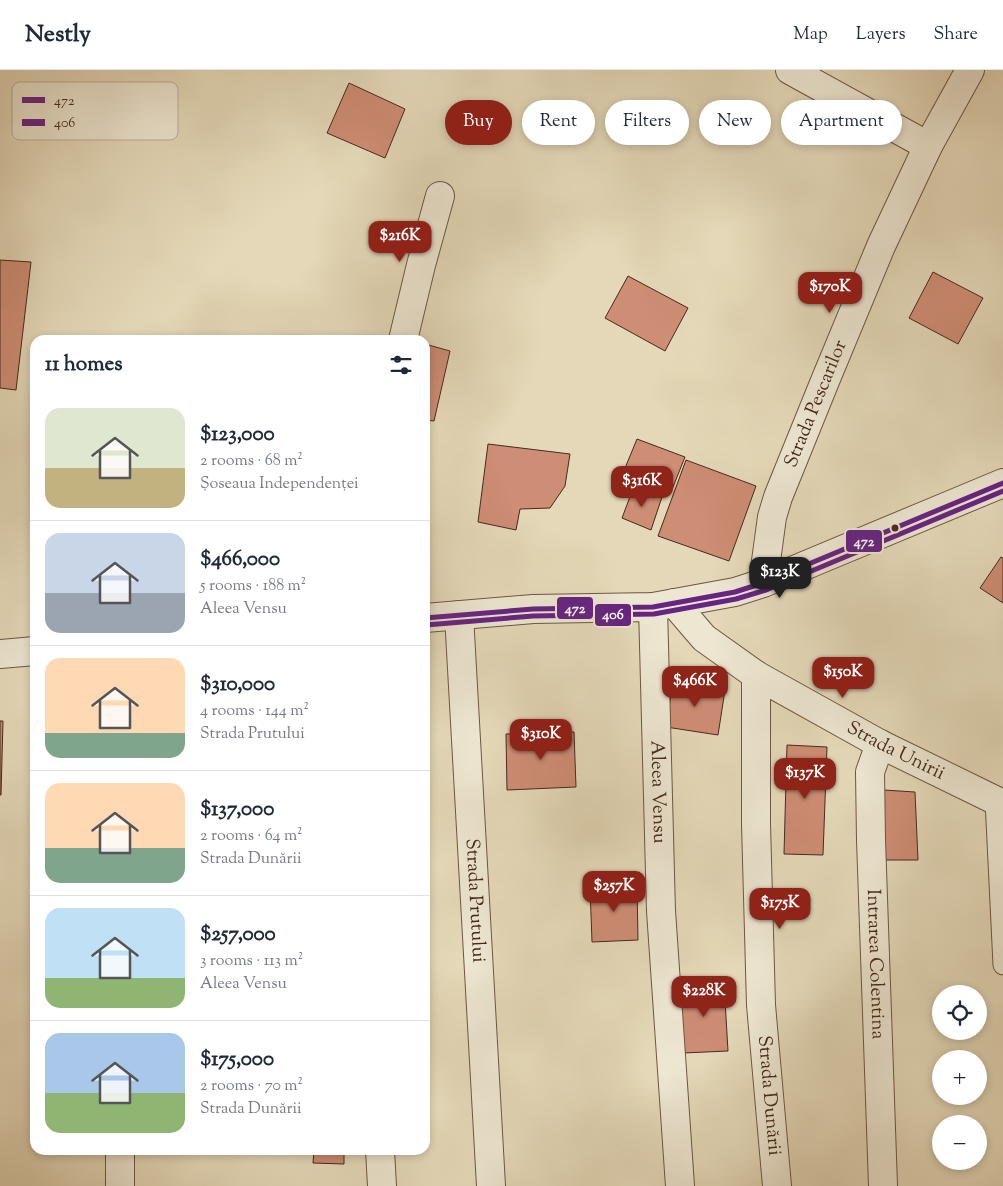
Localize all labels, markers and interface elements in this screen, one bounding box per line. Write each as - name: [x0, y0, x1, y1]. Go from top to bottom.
- text: Nestly: [25, 18, 91, 52]
- text: Map: [793, 22, 828, 48]
- text: Layers: [856, 22, 906, 48]
- text: Share: [934, 22, 978, 48]
- legend: [12, 82, 178, 140]
- text: 472: [54, 92, 75, 112]
- chip: Buy: [445, 100, 512, 145]
- chip: Rent: [522, 100, 595, 145]
- chip: Filters: [605, 100, 689, 145]
- chip: New: [699, 100, 771, 145]
- chip: Apartment: [781, 100, 902, 145]
- text: 406: [54, 114, 75, 134]
- pin: $216K: [365, 220, 435, 263]
- text: $216K: [380, 225, 421, 248]
- pin: $170K: [795, 272, 865, 314]
- text: $170K: [809, 276, 851, 299]
- street label: Strada Pescarilor: [778, 336, 854, 472]
- text: 11 homes: [45, 350, 123, 380]
- icon: filters: [387, 351, 415, 379]
- text: $123,000: [200, 420, 275, 450]
- icon: home: [85, 428, 145, 488]
- text: 2 rooms · 68 m²: [200, 450, 303, 473]
- pin: $316K: [607, 466, 677, 508]
- text: $316K: [622, 470, 662, 493]
- text: Șoseaua Independenței: [200, 473, 359, 496]
- unlabelled marker: [890, 523, 900, 533]
- line badge: 472: [845, 529, 883, 553]
- text: 472: [853, 533, 875, 553]
- text: $466,000: [200, 545, 280, 575]
- icon: home: [85, 553, 145, 613]
- pin: $123K: [745, 556, 815, 599]
- text: $123K: [760, 561, 800, 584]
- text: 5 rooms · 188 m²: [200, 575, 306, 598]
- line badge: 472: [556, 596, 594, 620]
- text: Aleea Vensu: [200, 598, 287, 621]
- text: 472: [564, 600, 586, 620]
- line badge: 406: [594, 603, 632, 627]
- text: 406: [601, 606, 624, 626]
- pin: $150K: [808, 656, 878, 699]
- text: $150K: [823, 661, 863, 684]
- pin: $466K: [660, 666, 730, 708]
- text: $310,000: [200, 670, 275, 700]
- text: $466K: [673, 670, 717, 693]
- icon: home: [85, 678, 145, 738]
- text: 4 rooms · 144 m²: [200, 700, 309, 723]
- street label: Strada Unirii: [842, 715, 949, 787]
- pin: $310K: [506, 718, 576, 761]
- text: Strada Prutului: [200, 723, 305, 746]
- text: $310K: [521, 723, 561, 746]
- street label: Aleea Vensu: [643, 740, 673, 844]
- pin: $137K: [770, 758, 840, 800]
- text: $137K: [785, 762, 825, 785]
- text: $137,000: [200, 795, 274, 825]
- icon: home: [85, 803, 145, 863]
- text: 2 rooms · 64 m²: [200, 825, 303, 848]
- street label: Strada Prutului: [458, 838, 492, 963]
- text: Strada Dunării: [200, 848, 302, 871]
- pin: $257K: [579, 870, 649, 913]
- text: $257K: [593, 875, 635, 898]
- pin: $175K: [745, 888, 815, 930]
- street label: Intrarea Colentina: [859, 889, 891, 1040]
- text: $175K: [760, 892, 800, 915]
- text: $257,000: [200, 920, 276, 950]
- icon: home: [85, 928, 145, 988]
- text: 3 rooms · 113 m²: [200, 950, 303, 973]
- text: Aleea Vensu: [200, 973, 287, 996]
- pin: $228K: [669, 976, 739, 1018]
- text: $228K: [682, 980, 726, 1003]
- map controls: [932, 985, 987, 1170]
- button: locate: [932, 985, 987, 1040]
- street label: Strada Dunării: [750, 1034, 788, 1157]
- text: $175,000: [200, 1045, 274, 1075]
- button: +: [932, 1050, 987, 1105]
- icon: home: [85, 1053, 145, 1113]
- text: 2 rooms · 70 m²: [200, 1075, 303, 1098]
- text: Strada Dunării: [200, 1098, 302, 1121]
- button: −: [932, 1115, 987, 1170]

